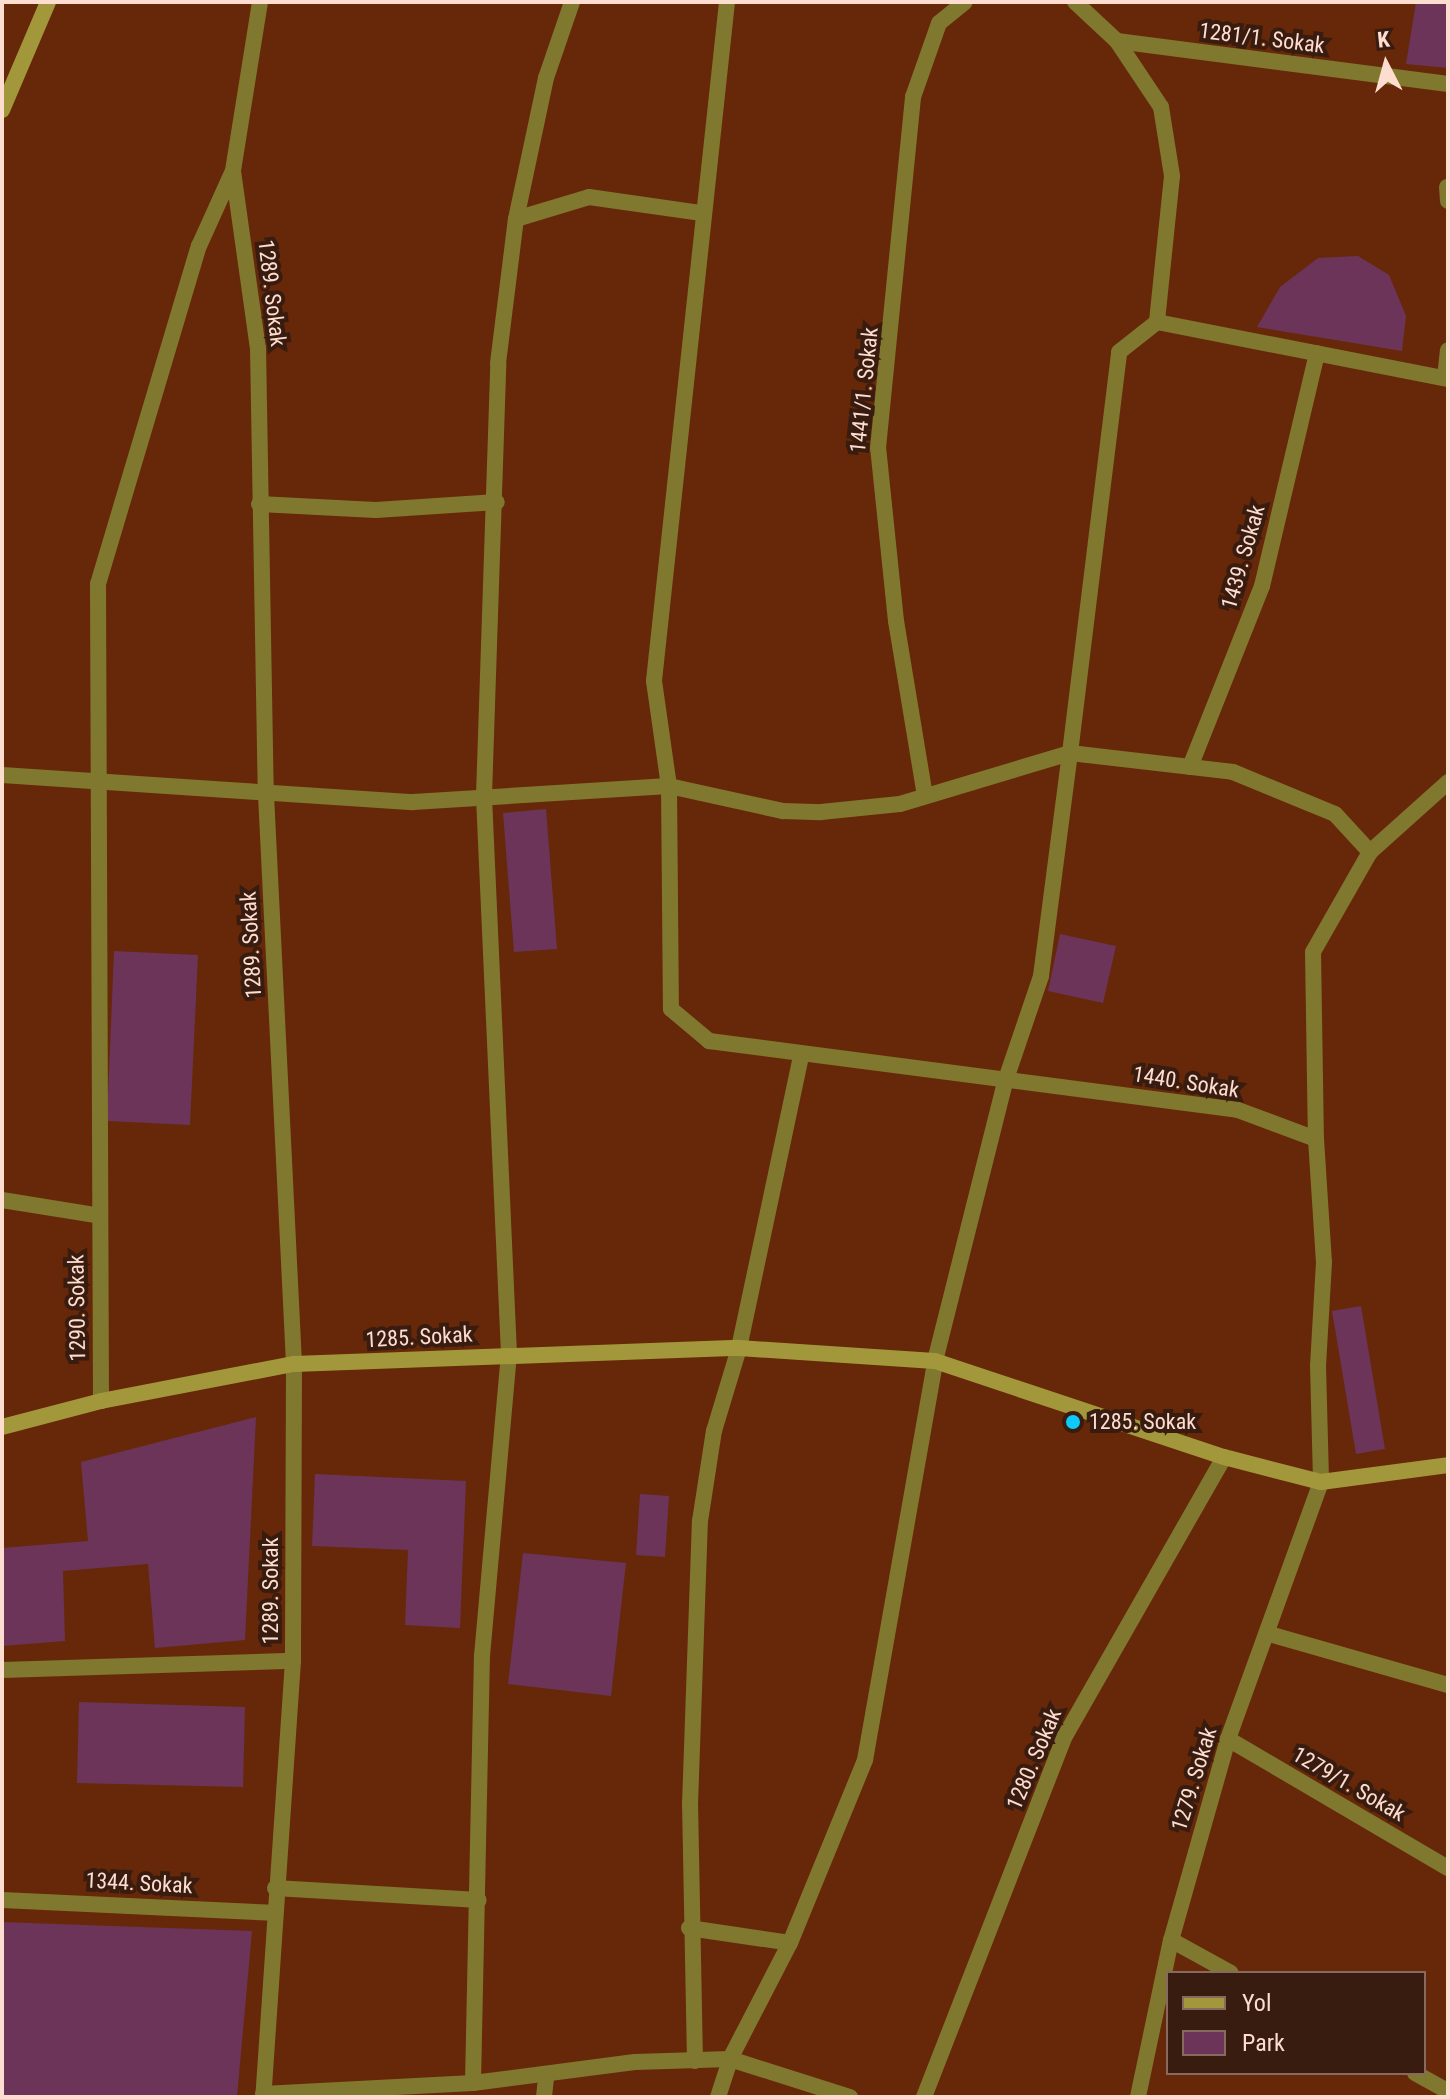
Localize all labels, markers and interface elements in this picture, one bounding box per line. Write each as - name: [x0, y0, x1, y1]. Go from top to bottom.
- street label: 1281/1. Sokak: [1198, 17, 1326, 59]
- north arrow: [1346, 24, 1426, 104]
- text: K: [1376, 27, 1391, 53]
- street label: 1289. Sokak: [252, 238, 292, 348]
- street label: 1441/1. Sokak: [844, 326, 884, 454]
- street label: 1439. Sokak: [1216, 502, 1270, 612]
- street label: 1289. Sokak: [235, 891, 267, 999]
- street label: 1440. Sokak: [1131, 1061, 1241, 1103]
- street label: 1290. Sokak: [63, 1254, 91, 1362]
- street label: 1285. Sokak: [365, 1321, 473, 1353]
- place label: 1285. Sokak: [1089, 1409, 1196, 1435]
- marker: 1285. Sokak: [1064, 1413, 1082, 1431]
- street label: 1289. Sokak: [258, 1537, 284, 1645]
- street label: 1280. Sokak: [1001, 1705, 1067, 1813]
- street label: 1279. Sokak: [1166, 1724, 1222, 1834]
- street label: 1279/1. Sokak: [1288, 1741, 1410, 1827]
- street label: 1344. Sokak: [85, 1867, 193, 1899]
- legend: [1166, 1971, 1426, 2075]
- text: Yol: [1242, 1989, 1271, 2017]
- text: Park: [1242, 2029, 1285, 2057]

